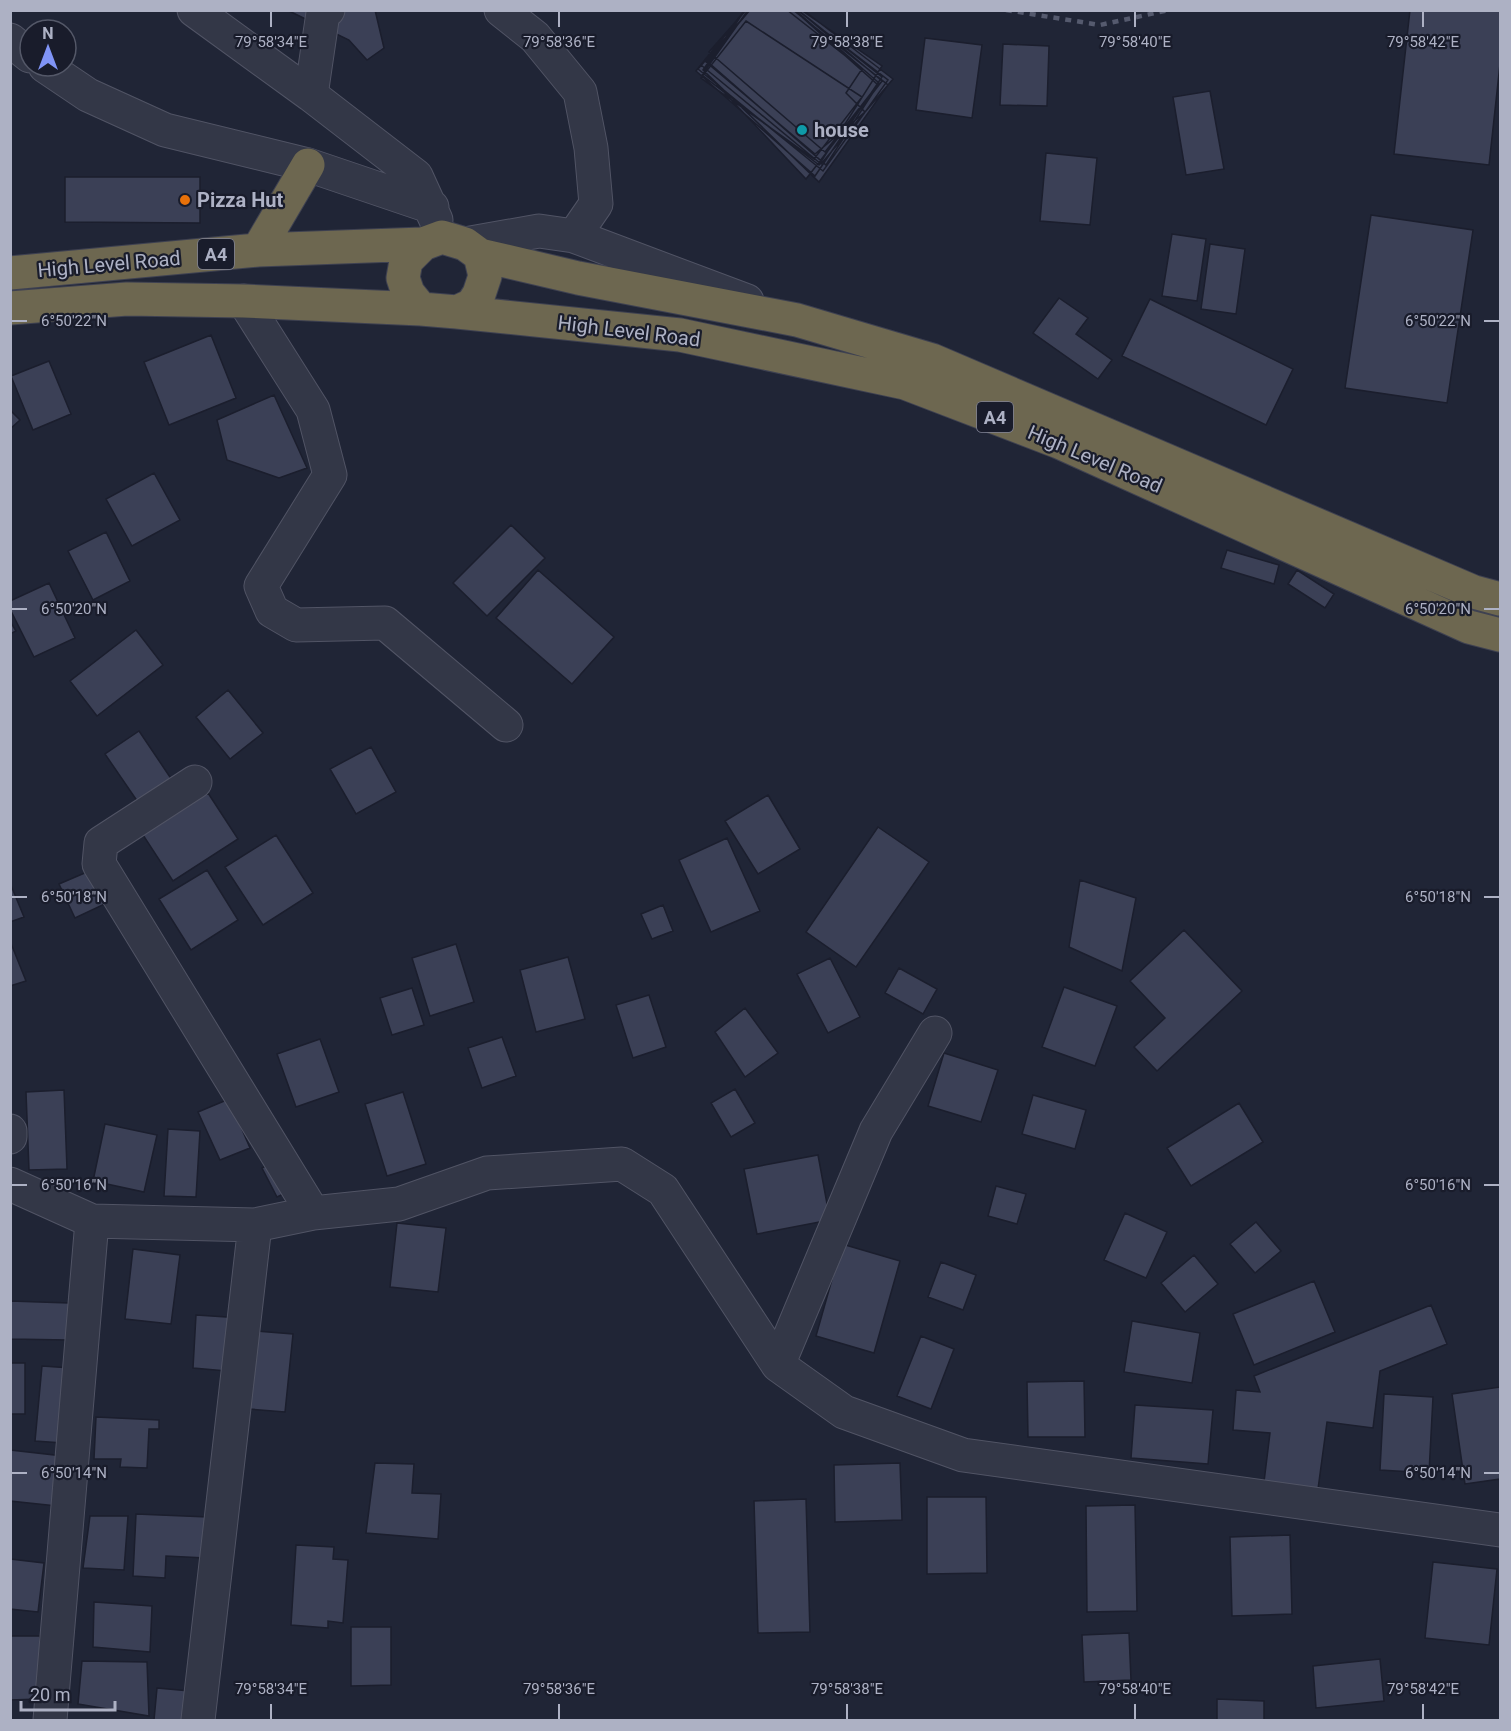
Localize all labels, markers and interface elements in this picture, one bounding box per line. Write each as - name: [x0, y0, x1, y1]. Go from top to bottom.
- north arrow: [18, 18, 78, 78]
- text: N: [42, 24, 54, 43]
- text: 79°58'34"E: [235, 33, 308, 51]
- text: 79°58'36"E: [523, 33, 596, 51]
- text: 79°58'38"E: [811, 33, 884, 51]
- text: 79°58'40"E: [1099, 33, 1172, 51]
- text: 79°58'42"E: [1387, 33, 1460, 51]
- place label: house: [814, 118, 869, 142]
- marker: house: [795, 123, 809, 137]
- place label: Pizza Hut: [197, 188, 284, 212]
- marker: Pizza Hut: [178, 193, 192, 207]
- road number: A4: [198, 239, 234, 269]
- street label: High Level Road: [36, 246, 182, 282]
- street label: High Level Road: [556, 310, 702, 352]
- text: 6°50'22"N: [41, 312, 107, 330]
- text: 6°50'22"N: [1405, 312, 1471, 330]
- road number: A4: [977, 402, 1013, 432]
- street label: High Level Road: [1024, 420, 1166, 498]
- text: 6°50'20"N: [41, 600, 107, 618]
- text: 6°50'20"N: [1405, 600, 1471, 618]
- text: 6°50'18"N: [41, 888, 107, 906]
- text: 6°50'18"N: [1405, 888, 1471, 906]
- text: 6°50'16"N: [41, 1176, 107, 1194]
- text: 6°50'16"N: [1405, 1176, 1471, 1194]
- text: 6°50'14"N: [41, 1464, 107, 1482]
- text: 6°50'14"N: [1405, 1464, 1471, 1482]
- scale bar: [21, 1674, 116, 1712]
- text: 79°58'34"E: [235, 1680, 308, 1698]
- text: 79°58'36"E: [523, 1680, 596, 1698]
- text: 79°58'38"E: [811, 1680, 884, 1698]
- text: 79°58'40"E: [1099, 1680, 1172, 1698]
- text: 79°58'42"E: [1387, 1680, 1460, 1698]
- text: 20 m: [30, 1684, 70, 1705]

